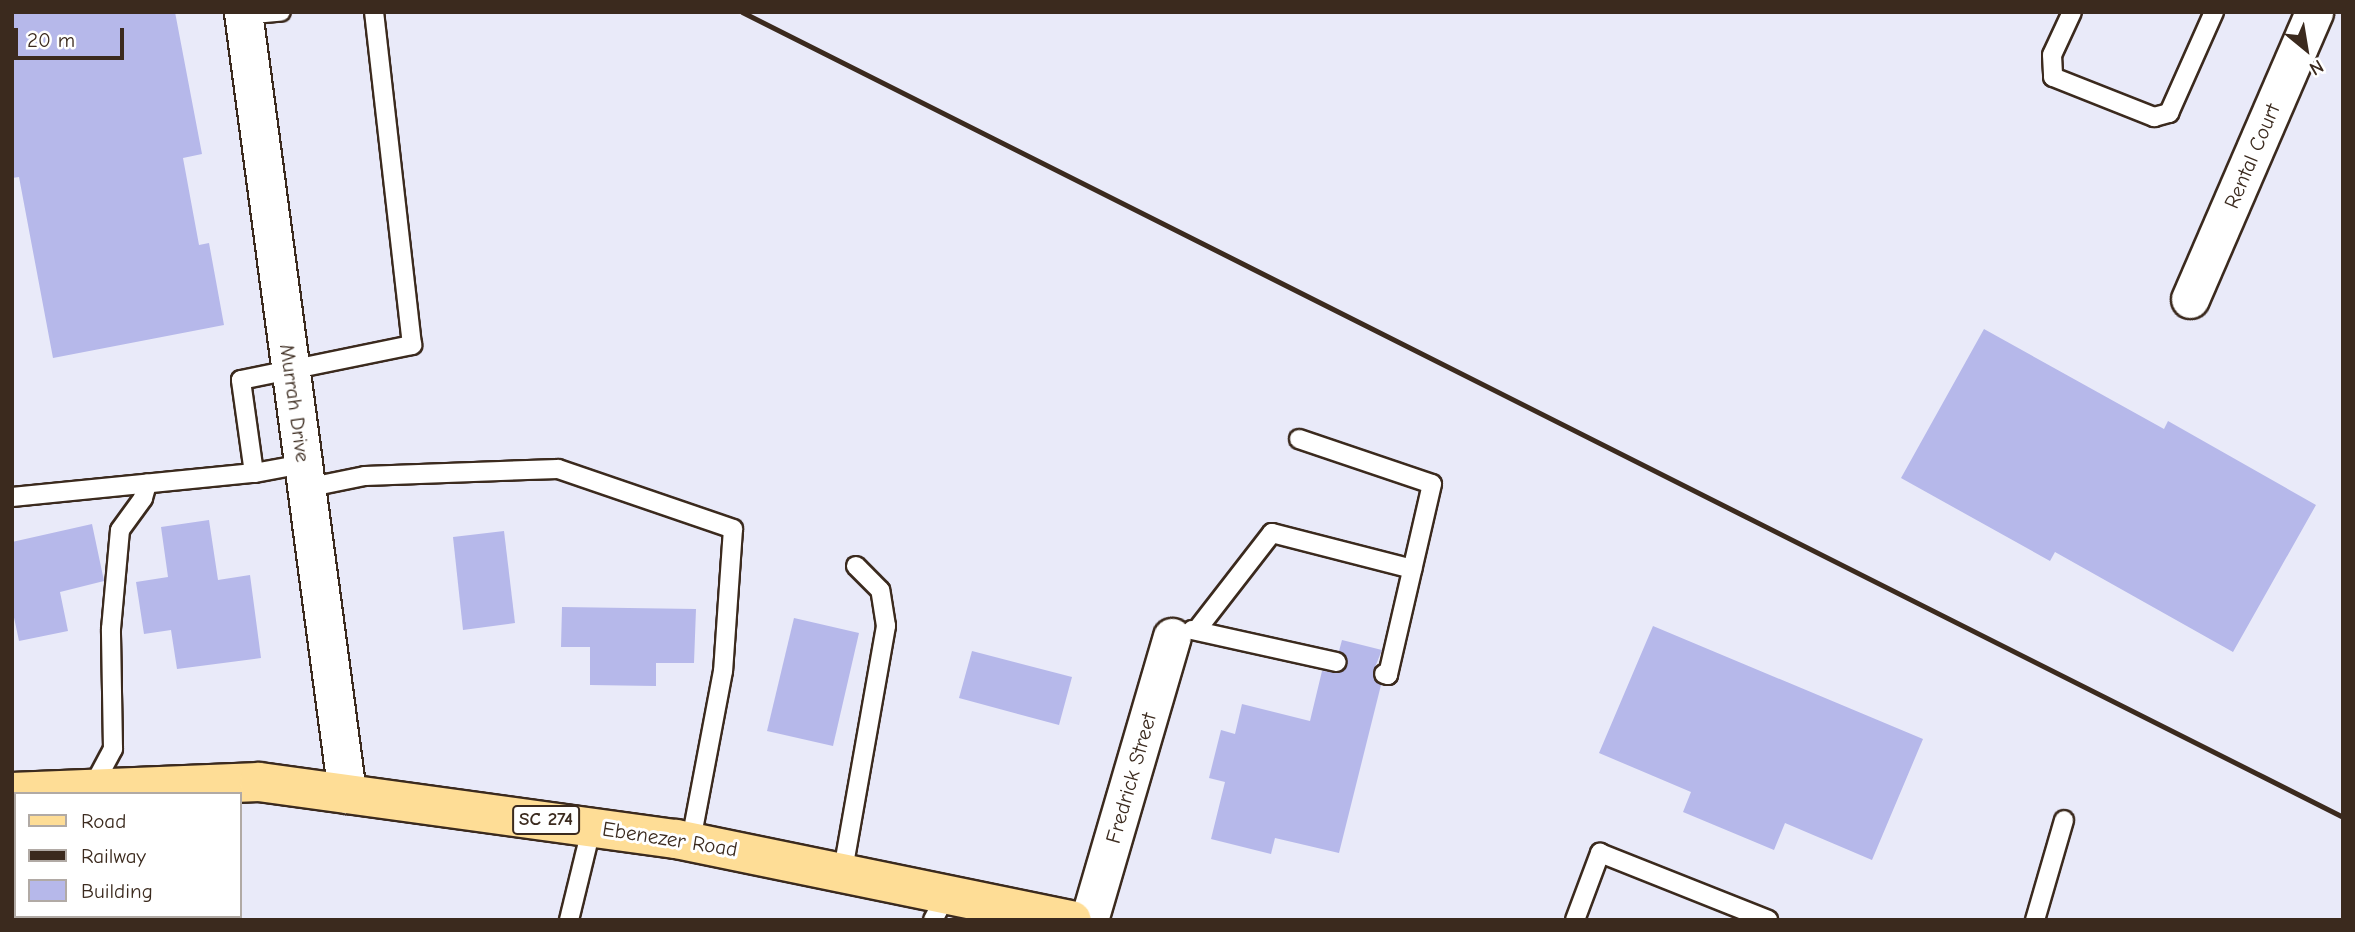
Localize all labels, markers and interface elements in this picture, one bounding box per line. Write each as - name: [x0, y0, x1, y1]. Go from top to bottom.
- scale bar: [18, 14, 128, 58]
- north arrow: [2271, 14, 2341, 84]
- text: 20 m: [27, 28, 75, 52]
- text: N: [2306, 55, 2327, 80]
- street label: Rental Court: [2219, 100, 2285, 212]
- street label: Murrah Drive: [274, 342, 316, 464]
- street label: Fredrick Street: [1100, 710, 1162, 846]
- legend: [14, 792, 242, 918]
- road number: SC 274: [511, 804, 581, 835]
- text: Road: [81, 809, 126, 833]
- street label: Ebenezer Road: [601, 816, 739, 862]
- text: Railway: [81, 844, 146, 868]
- text: Building: [81, 879, 153, 903]

